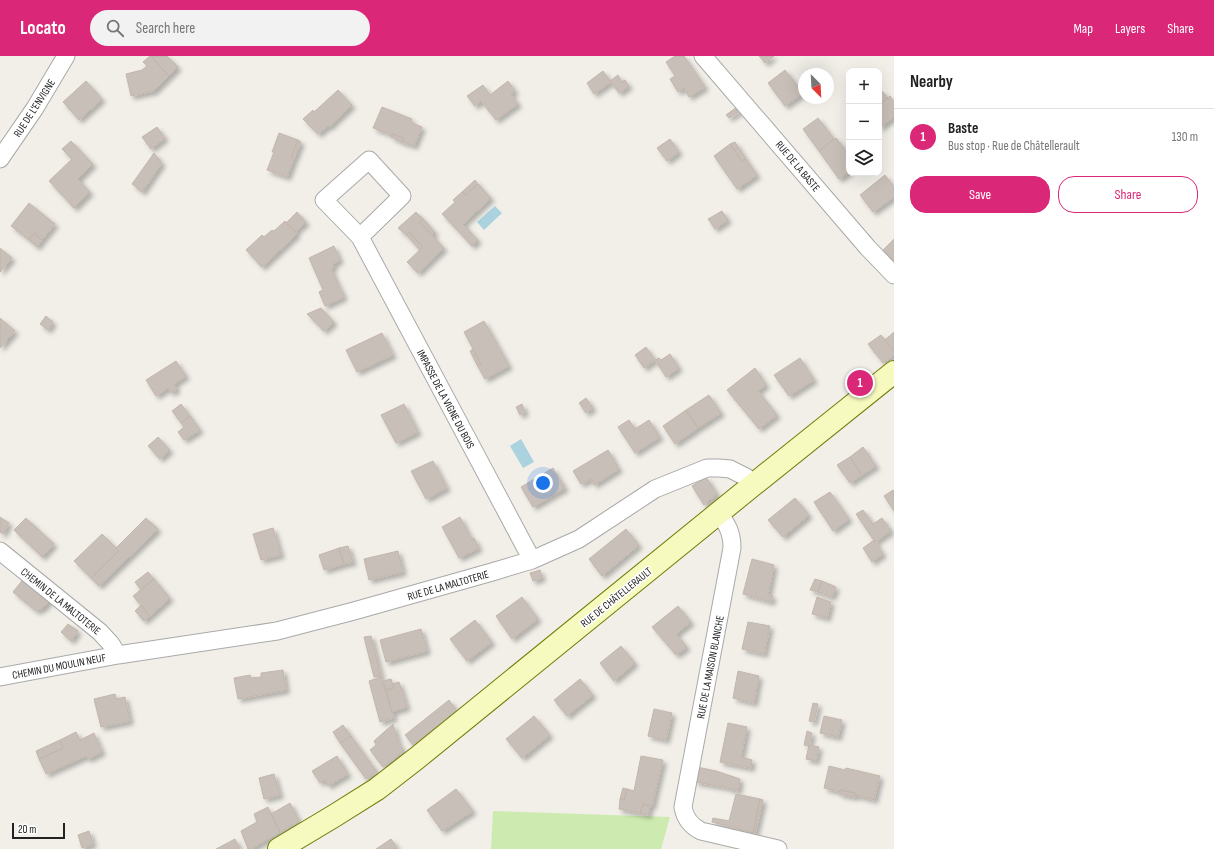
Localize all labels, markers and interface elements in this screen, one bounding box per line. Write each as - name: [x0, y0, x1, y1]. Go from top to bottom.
- search box: [90, 10, 370, 46]
- text: Locato: [20, 17, 66, 40]
- icon: search: [104, 17, 126, 39]
- text: Search here: [136, 19, 195, 38]
- text: Map: [1073, 20, 1093, 37]
- text: Layers: [1115, 20, 1145, 37]
- text: Share: [1167, 20, 1194, 37]
- north arrow: [798, 68, 834, 104]
- map controls: [846, 68, 882, 176]
- button: +: [846, 68, 882, 104]
- text: Nearby: [910, 72, 953, 92]
- street label: RUE DE L'ENVIGNE: [11, 77, 58, 140]
- button: −: [846, 104, 882, 140]
- text: Baste: [948, 119, 978, 138]
- text: 1: [920, 129, 926, 145]
- text: 130 m: [1172, 129, 1198, 145]
- street label: RUE DE LA BASTE: [773, 138, 823, 194]
- text: Bus stop · Rue de Châtellerault: [948, 138, 1080, 154]
- button: layers: [846, 140, 882, 176]
- button: Save: [910, 176, 1050, 213]
- button: Share: [1058, 176, 1198, 213]
- street label: IMPASSE DE LA VIGNE DU BOIS: [414, 348, 477, 451]
- pin: 1: [847, 368, 873, 398]
- your location: [533, 473, 553, 493]
- street label: RUE DE CHÂTELLERAULT: [578, 564, 655, 630]
- street label: CHEMIN DE LA MALTOTERIE: [18, 565, 103, 638]
- street label: RUE DE LA MALTOTERIE: [406, 568, 490, 603]
- street label: RUE DE LA MAISON BLANCHE: [694, 614, 727, 720]
- street label: CHEMIN DU MOULIN NEUF: [11, 651, 107, 682]
- scale bar: [12, 821, 65, 840]
- text: 20 m: [18, 823, 36, 836]

